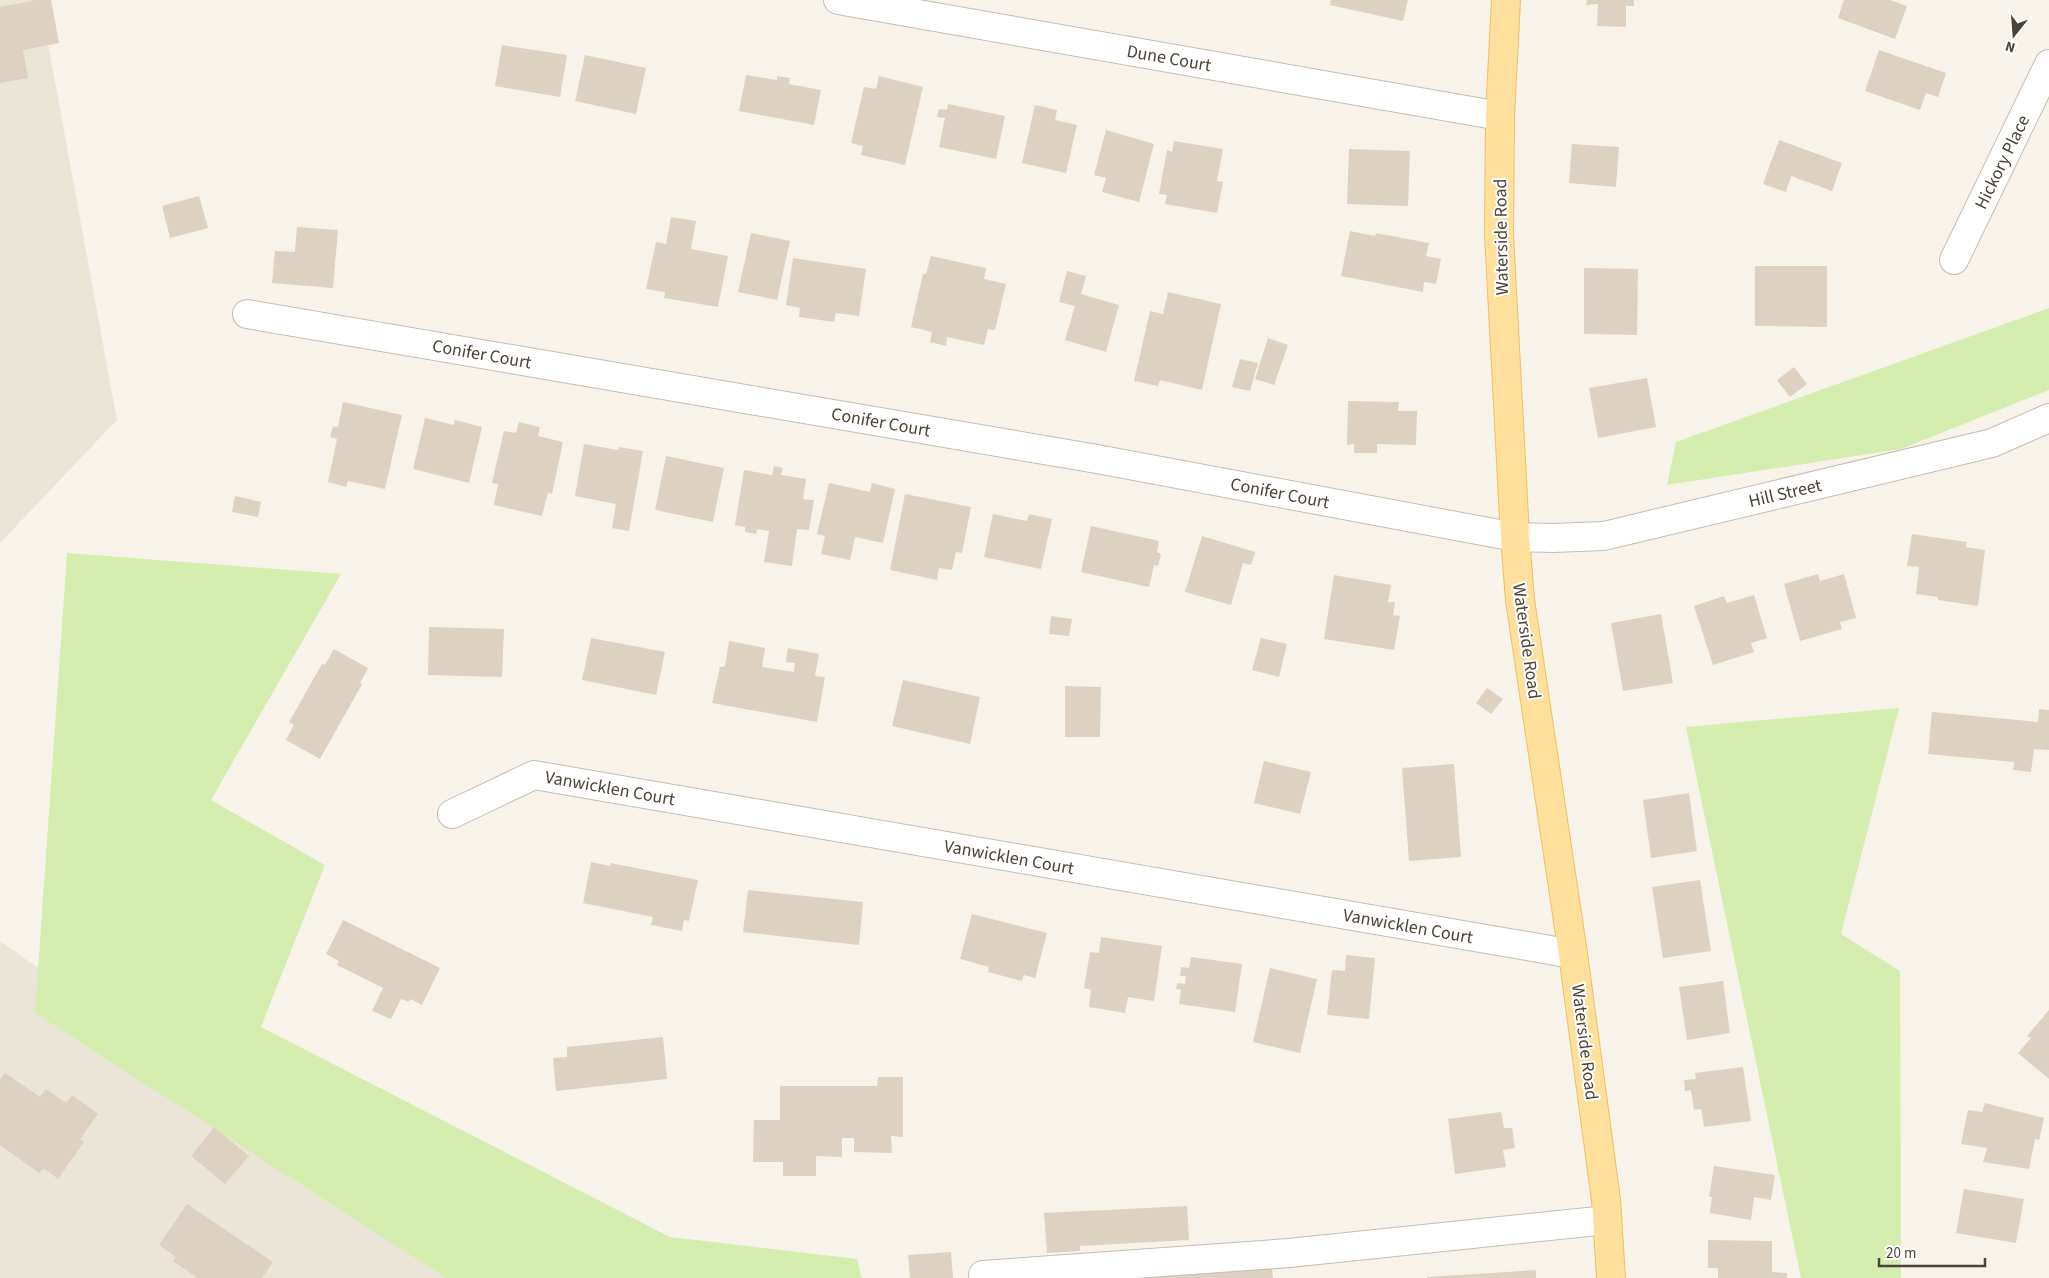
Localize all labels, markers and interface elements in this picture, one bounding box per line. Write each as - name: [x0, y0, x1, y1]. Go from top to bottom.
- north arrow: [1989, 10, 2039, 60]
- text: N: [2003, 36, 2018, 57]
- street label: Dune Court: [1125, 39, 1213, 78]
- street label: Hickory Place: [1969, 111, 2036, 214]
- street label: Waterside Road: [1488, 178, 1515, 296]
- street label: Conifer Court: [430, 333, 533, 376]
- street label: Conifer Court: [829, 401, 932, 444]
- street label: Conifer Court: [1228, 472, 1332, 515]
- street label: Hill Street: [1746, 473, 1824, 514]
- street label: Waterside Road: [1506, 582, 1547, 701]
- street label: Vanwicklen Court: [543, 765, 677, 812]
- street label: Vanwicklen Court: [942, 834, 1076, 881]
- street label: Vanwicklen Court: [1341, 903, 1475, 950]
- street label: Waterside Road: [1565, 983, 1604, 1102]
- scale bar: [1879, 1236, 1985, 1268]
- text: 20 m: [1886, 1243, 1916, 1264]

